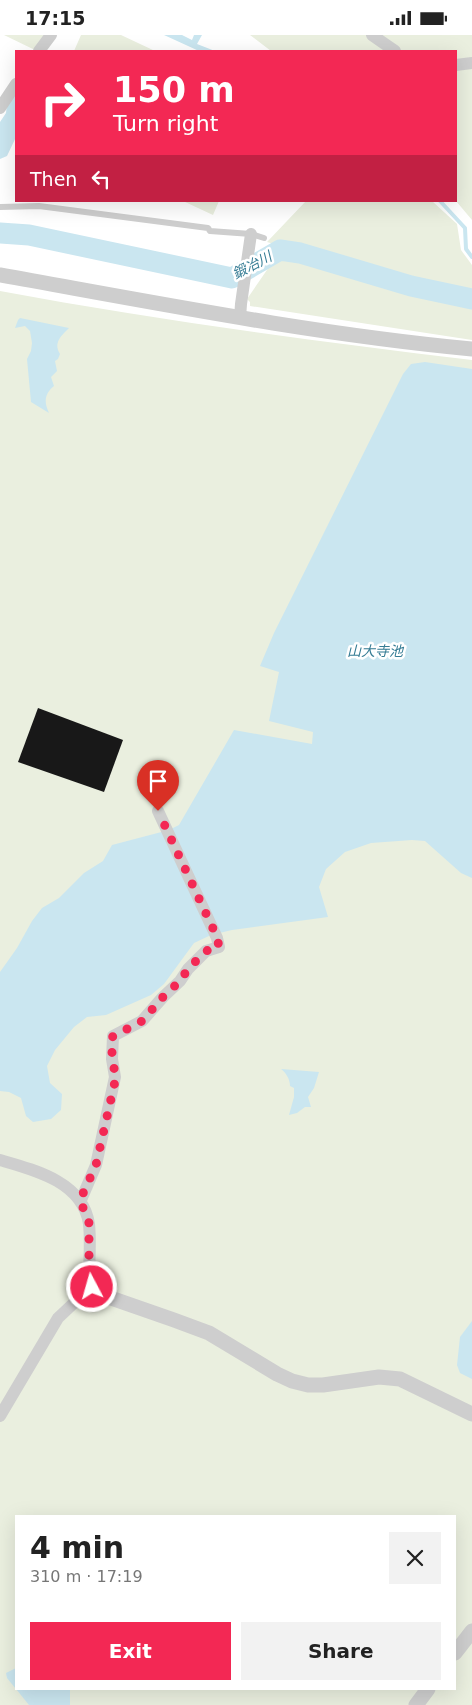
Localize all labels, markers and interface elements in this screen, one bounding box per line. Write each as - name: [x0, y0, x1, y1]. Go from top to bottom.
- text: 17:15: [25, 7, 85, 29]
- icon: right: [30, 70, 95, 135]
- text: 150 m: [113, 70, 235, 110]
- text: Turn right: [113, 111, 218, 136]
- icon: left: [87, 165, 115, 193]
- text: Then: [30, 168, 77, 190]
- water label: 鍛冶川: [230, 247, 276, 282]
- water label: 山大寺池: [347, 643, 405, 659]
- pin: [137, 760, 179, 811]
- icon: arrive: [144, 767, 172, 795]
- position arrow: [65, 1260, 117, 1312]
- text: 4 min: [30, 1530, 124, 1565]
- button: close: [389, 1532, 441, 1584]
- text: 310 m · 17:19: [30, 1567, 143, 1586]
- button: Exit: [30, 1622, 231, 1680]
- button: Share: [241, 1622, 441, 1680]

